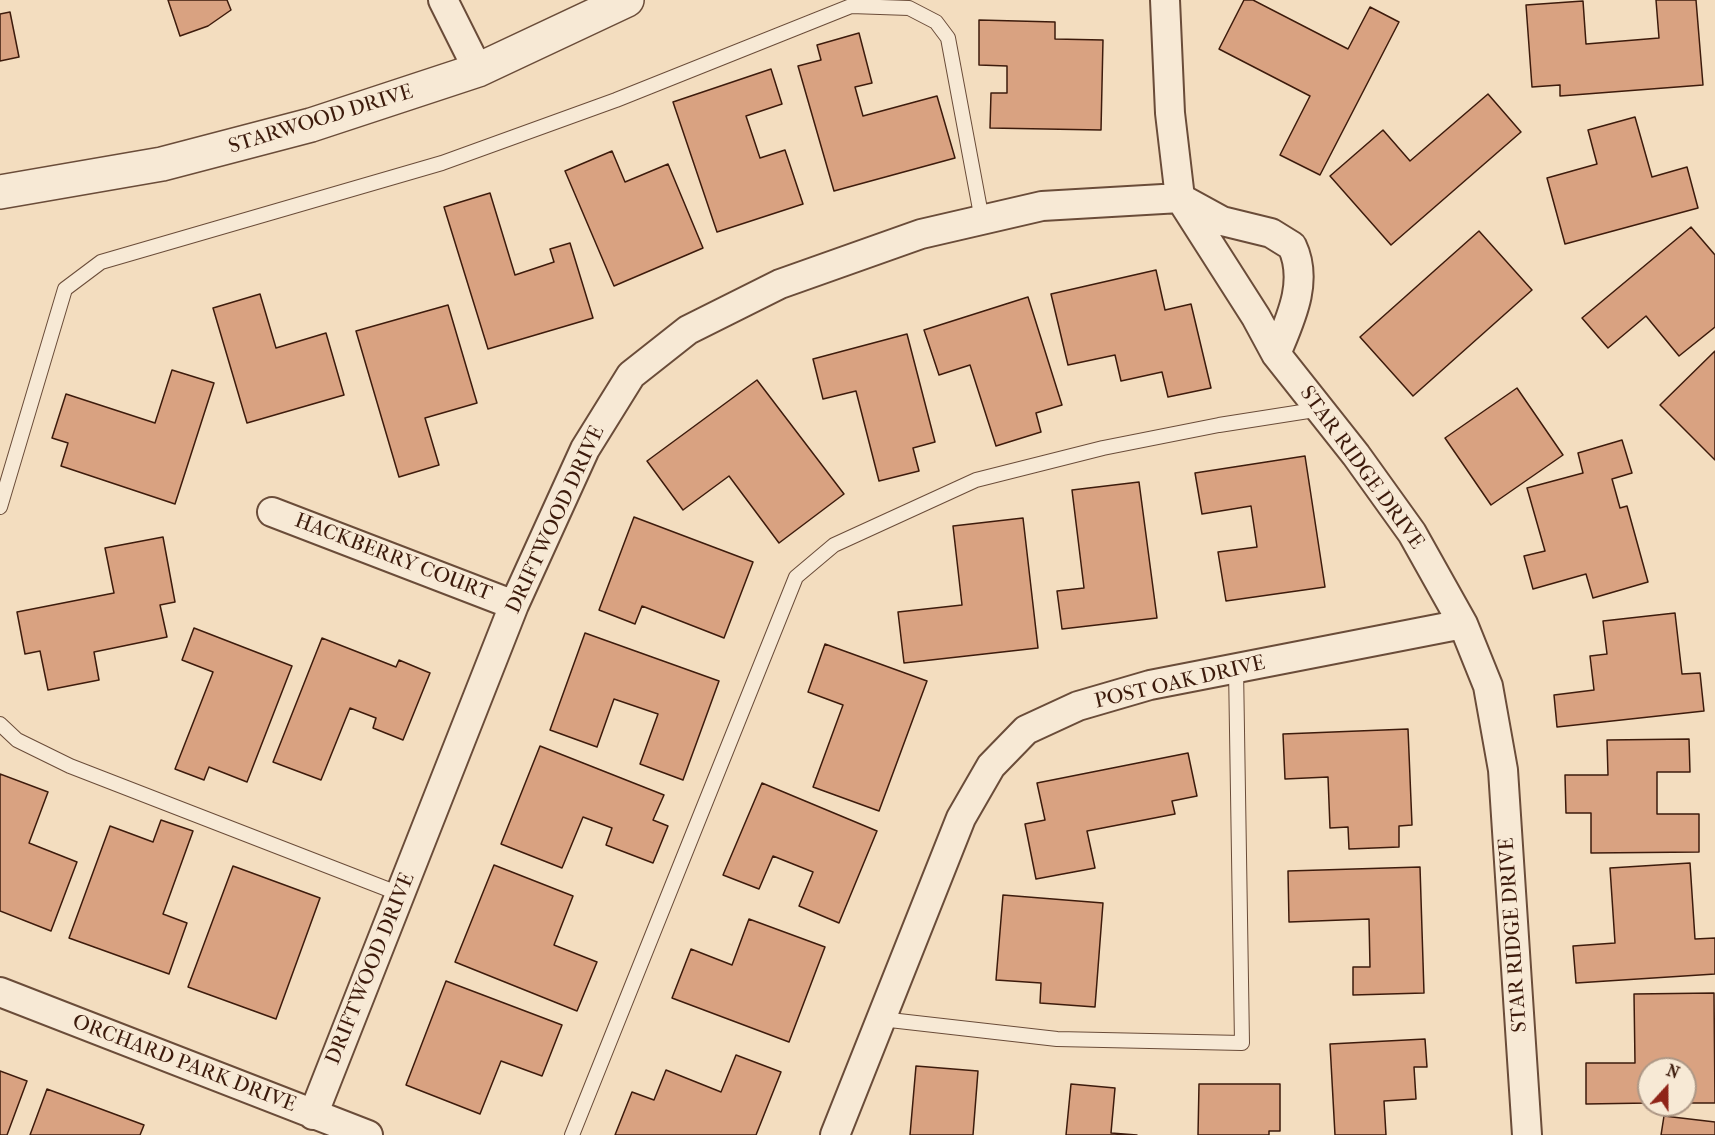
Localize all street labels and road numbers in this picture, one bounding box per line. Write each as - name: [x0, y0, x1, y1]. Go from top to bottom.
- street label: STARWOOD DRIVE: [226, 80, 416, 160]
- street label: STAR RIDGE DRIVE: [1293, 382, 1429, 554]
- street label: DRIFTWOOD DRIVE: [501, 422, 611, 618]
- street label: HACKBERRY COURT: [291, 509, 495, 607]
- street label: POST OAK DRIVE: [1092, 651, 1268, 715]
- street label: STAR RIDGE DRIVE: [1495, 837, 1533, 1033]
- street label: DRIFTWOOD DRIVE: [321, 869, 421, 1069]
- street label: ORCHARD PARK DRIVE: [69, 1010, 299, 1118]

